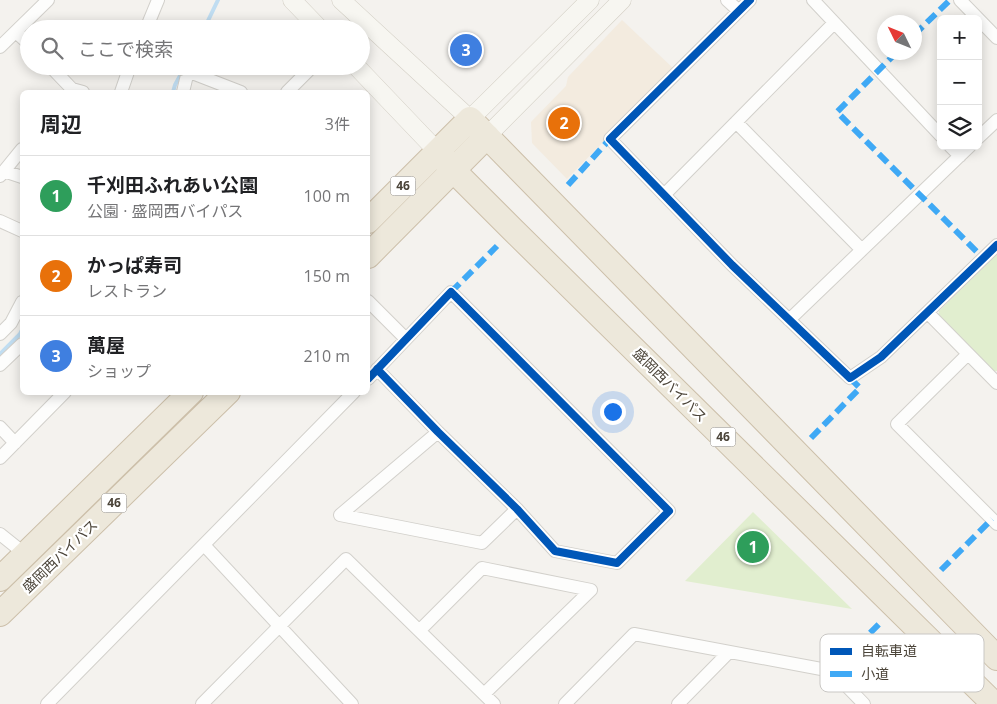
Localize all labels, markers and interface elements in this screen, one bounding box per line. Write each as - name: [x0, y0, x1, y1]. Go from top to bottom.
- north arrow: [877, 15, 922, 60]
- map controls: [937, 15, 982, 150]
- button: +: [937, 15, 982, 60]
- search box: [20, 20, 370, 75]
- pin: 3: [450, 31, 482, 69]
- icon: search: [38, 34, 66, 62]
- text: ここで検索: [78, 36, 173, 62]
- button: −: [937, 60, 982, 105]
- pin: 2: [548, 104, 580, 142]
- button: layers: [937, 105, 982, 150]
- text: 周辺: [40, 110, 82, 138]
- text: 3件: [325, 113, 350, 135]
- text: 千刈田ふれあい公園: [87, 172, 258, 198]
- road number: 46: [390, 177, 416, 196]
- text: 1: [51, 185, 61, 207]
- text: 100 m: [304, 185, 350, 207]
- text: 公園 · 盛岡西バイパス: [87, 200, 243, 222]
- text: かっぱ寿司: [87, 252, 182, 278]
- text: 2: [51, 265, 61, 287]
- text: 150 m: [304, 265, 350, 287]
- text: レストラン: [87, 280, 167, 302]
- text: 萬屋: [87, 332, 125, 358]
- street label: 盛岡西バイパス: [629, 343, 712, 426]
- text: 3: [51, 345, 61, 367]
- text: 210 m: [304, 345, 350, 367]
- text: ショップ: [87, 360, 151, 382]
- your location: [600, 399, 626, 425]
- road number: 46: [710, 428, 736, 447]
- road number: 46: [102, 493, 126, 512]
- street label: 盛岡西バイパス: [18, 515, 101, 596]
- pin: 1: [737, 528, 769, 566]
- legend: [820, 634, 984, 692]
- text: 自転車道: [861, 641, 917, 660]
- text: 小道: [861, 664, 889, 683]

